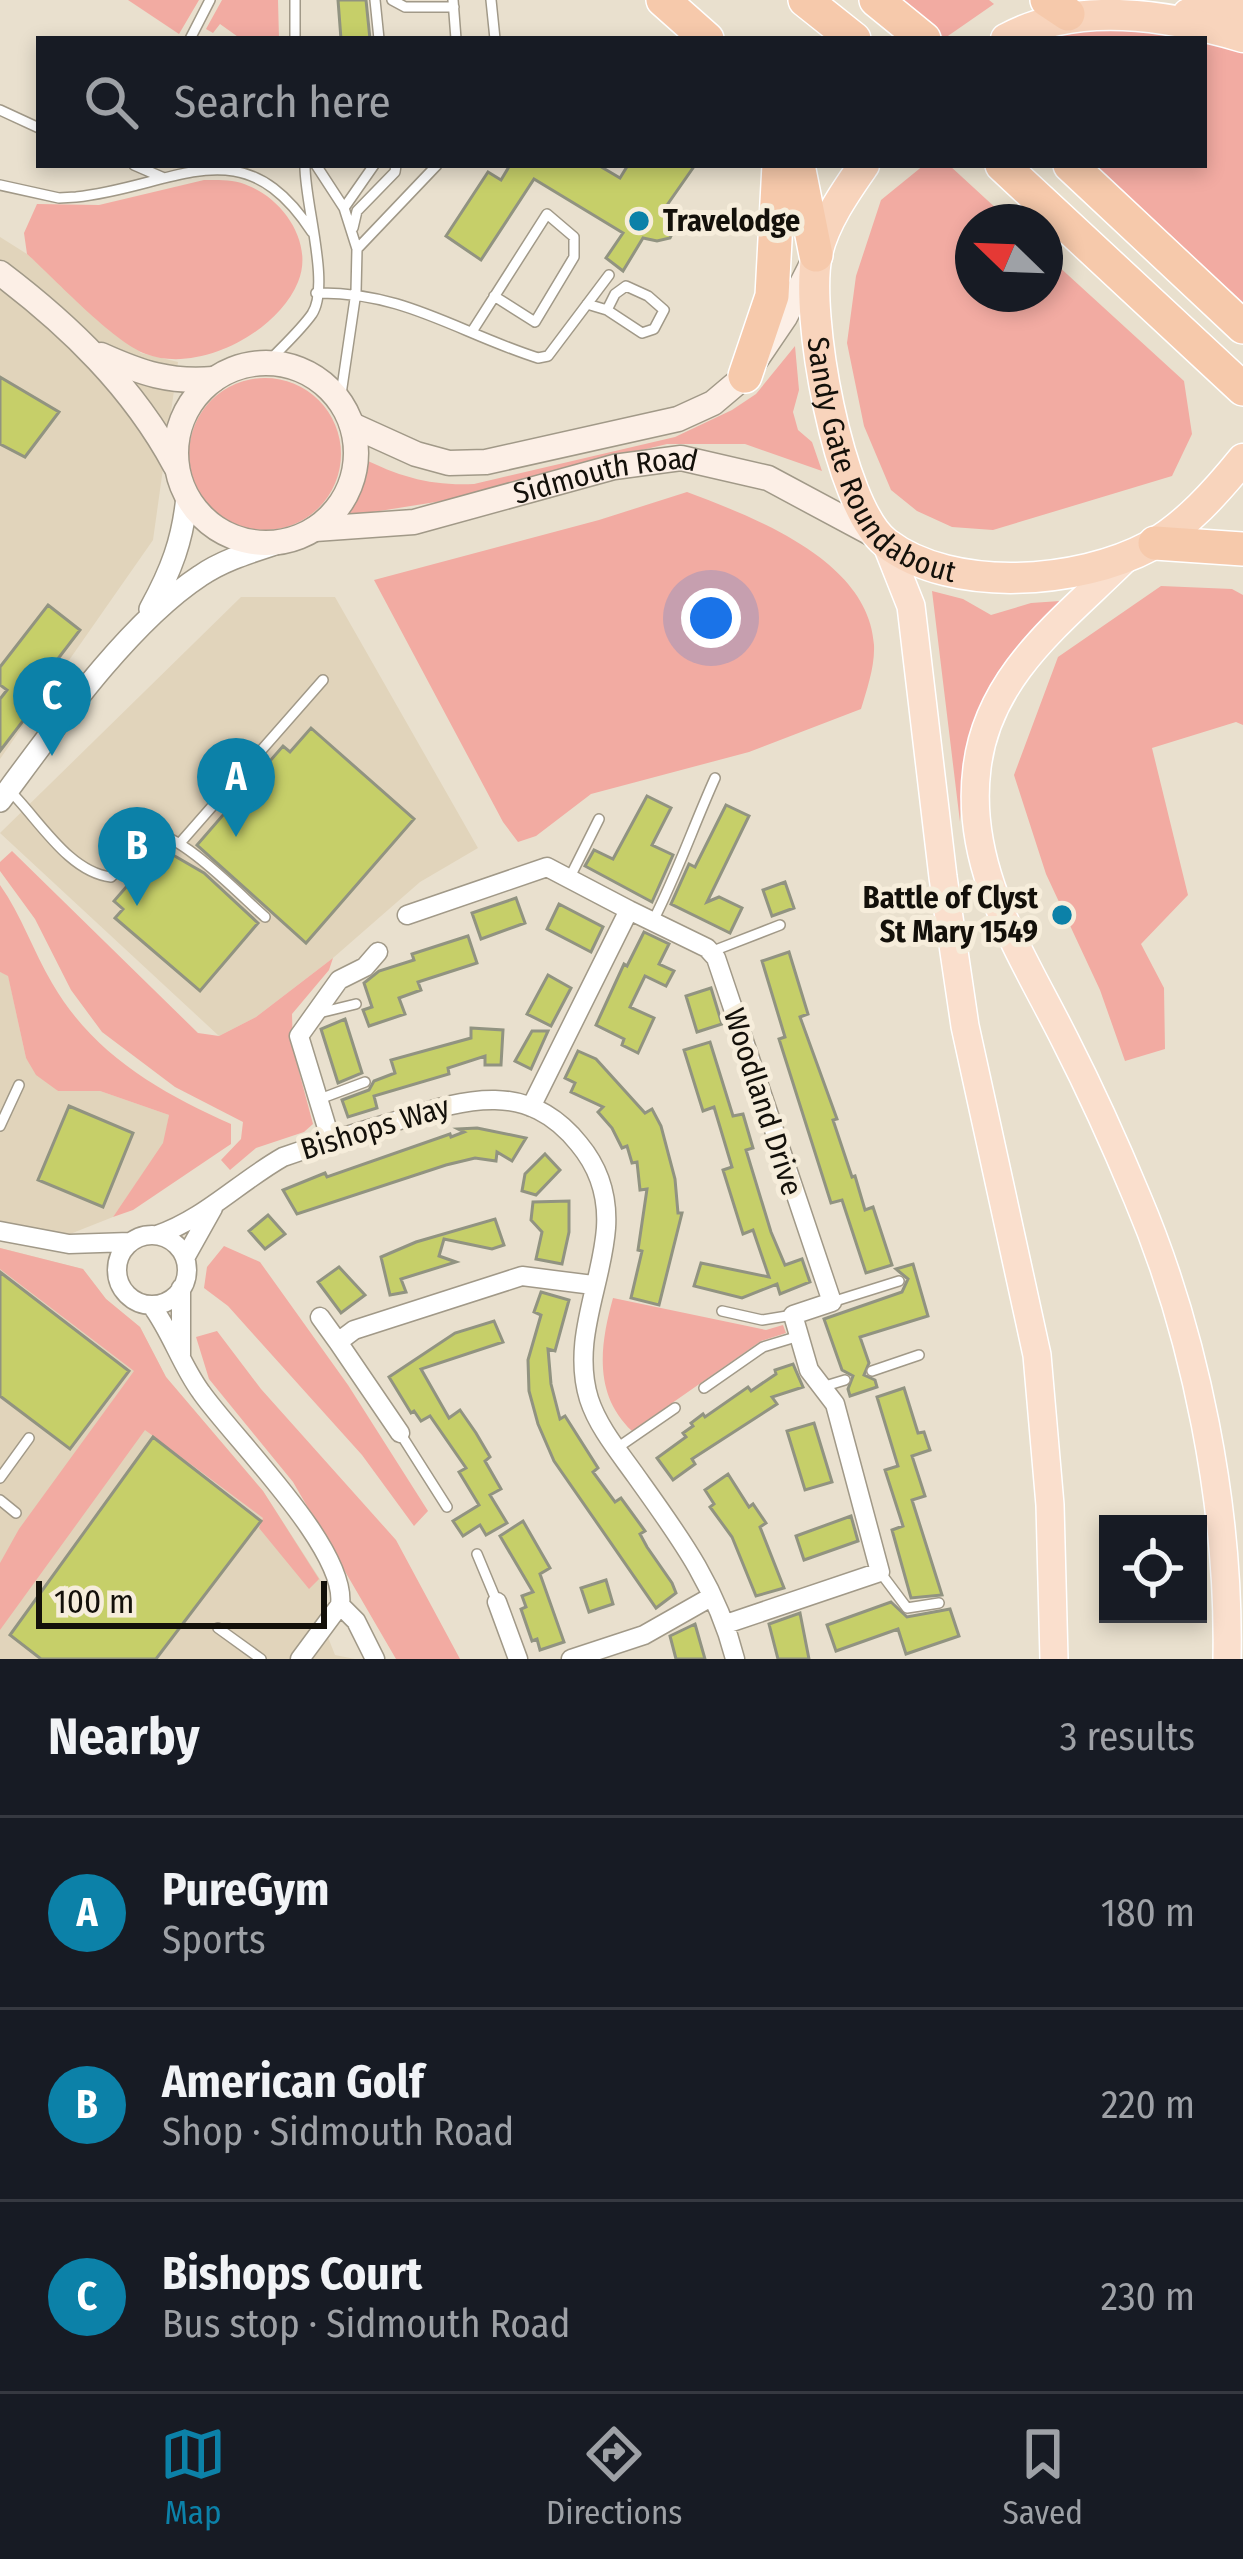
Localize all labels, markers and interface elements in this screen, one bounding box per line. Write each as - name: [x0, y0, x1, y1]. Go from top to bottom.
- search box: [36, 36, 1207, 168]
- icon: search: [78, 69, 144, 135]
- text: Search here: [174, 75, 391, 129]
- place label: Travelodge: [663, 203, 800, 239]
- north arrow: [955, 204, 1063, 312]
- marker: Travelodge: [626, 208, 652, 234]
- street label: Sandy Gate Roundabout: [799, 335, 960, 590]
- street label: Sidmouth Road: [509, 440, 701, 512]
- your location: [681, 588, 741, 648]
- pin: C: [13, 657, 91, 756]
- pin: A: [197, 738, 275, 837]
- pin: B: [98, 807, 176, 906]
- place label: Battle of Clyst St Mary 1549: [863, 880, 1038, 950]
- marker: Battle of Clyst St Mary 1549: [1049, 902, 1075, 928]
- street label: Woodland Drive: [716, 1004, 810, 1200]
- street label: Bishops Way: [296, 1088, 454, 1168]
- map controls: [1099, 1515, 1207, 1623]
- button: locate: [1099, 1515, 1207, 1623]
- scale bar: [36, 1575, 327, 1628]
- text: 100 m: [54, 1582, 134, 1622]
- text: Nearby: [48, 1706, 200, 1768]
- text: 3 results: [1060, 1714, 1195, 1760]
- text: PureGym: [162, 1863, 329, 1917]
- text: A: [76, 1890, 98, 1936]
- text: 180 m: [1101, 1890, 1195, 1936]
- text: Sports: [162, 1917, 266, 1963]
- text: American Golf: [162, 2055, 424, 2109]
- text: B: [76, 2082, 98, 2128]
- text: 220 m: [1101, 2082, 1195, 2128]
- text: Shop · Sidmouth Road: [162, 2109, 514, 2155]
- text: Bishops Court: [162, 2247, 422, 2301]
- text: C: [77, 2274, 97, 2320]
- text: 230 m: [1101, 2274, 1195, 2320]
- text: Bus stop · Sidmouth Road: [162, 2301, 571, 2347]
- tab: Map: [160, 2421, 226, 2533]
- tab: Directions: [546, 2421, 682, 2533]
- tab: Saved: [1002, 2421, 1083, 2533]

